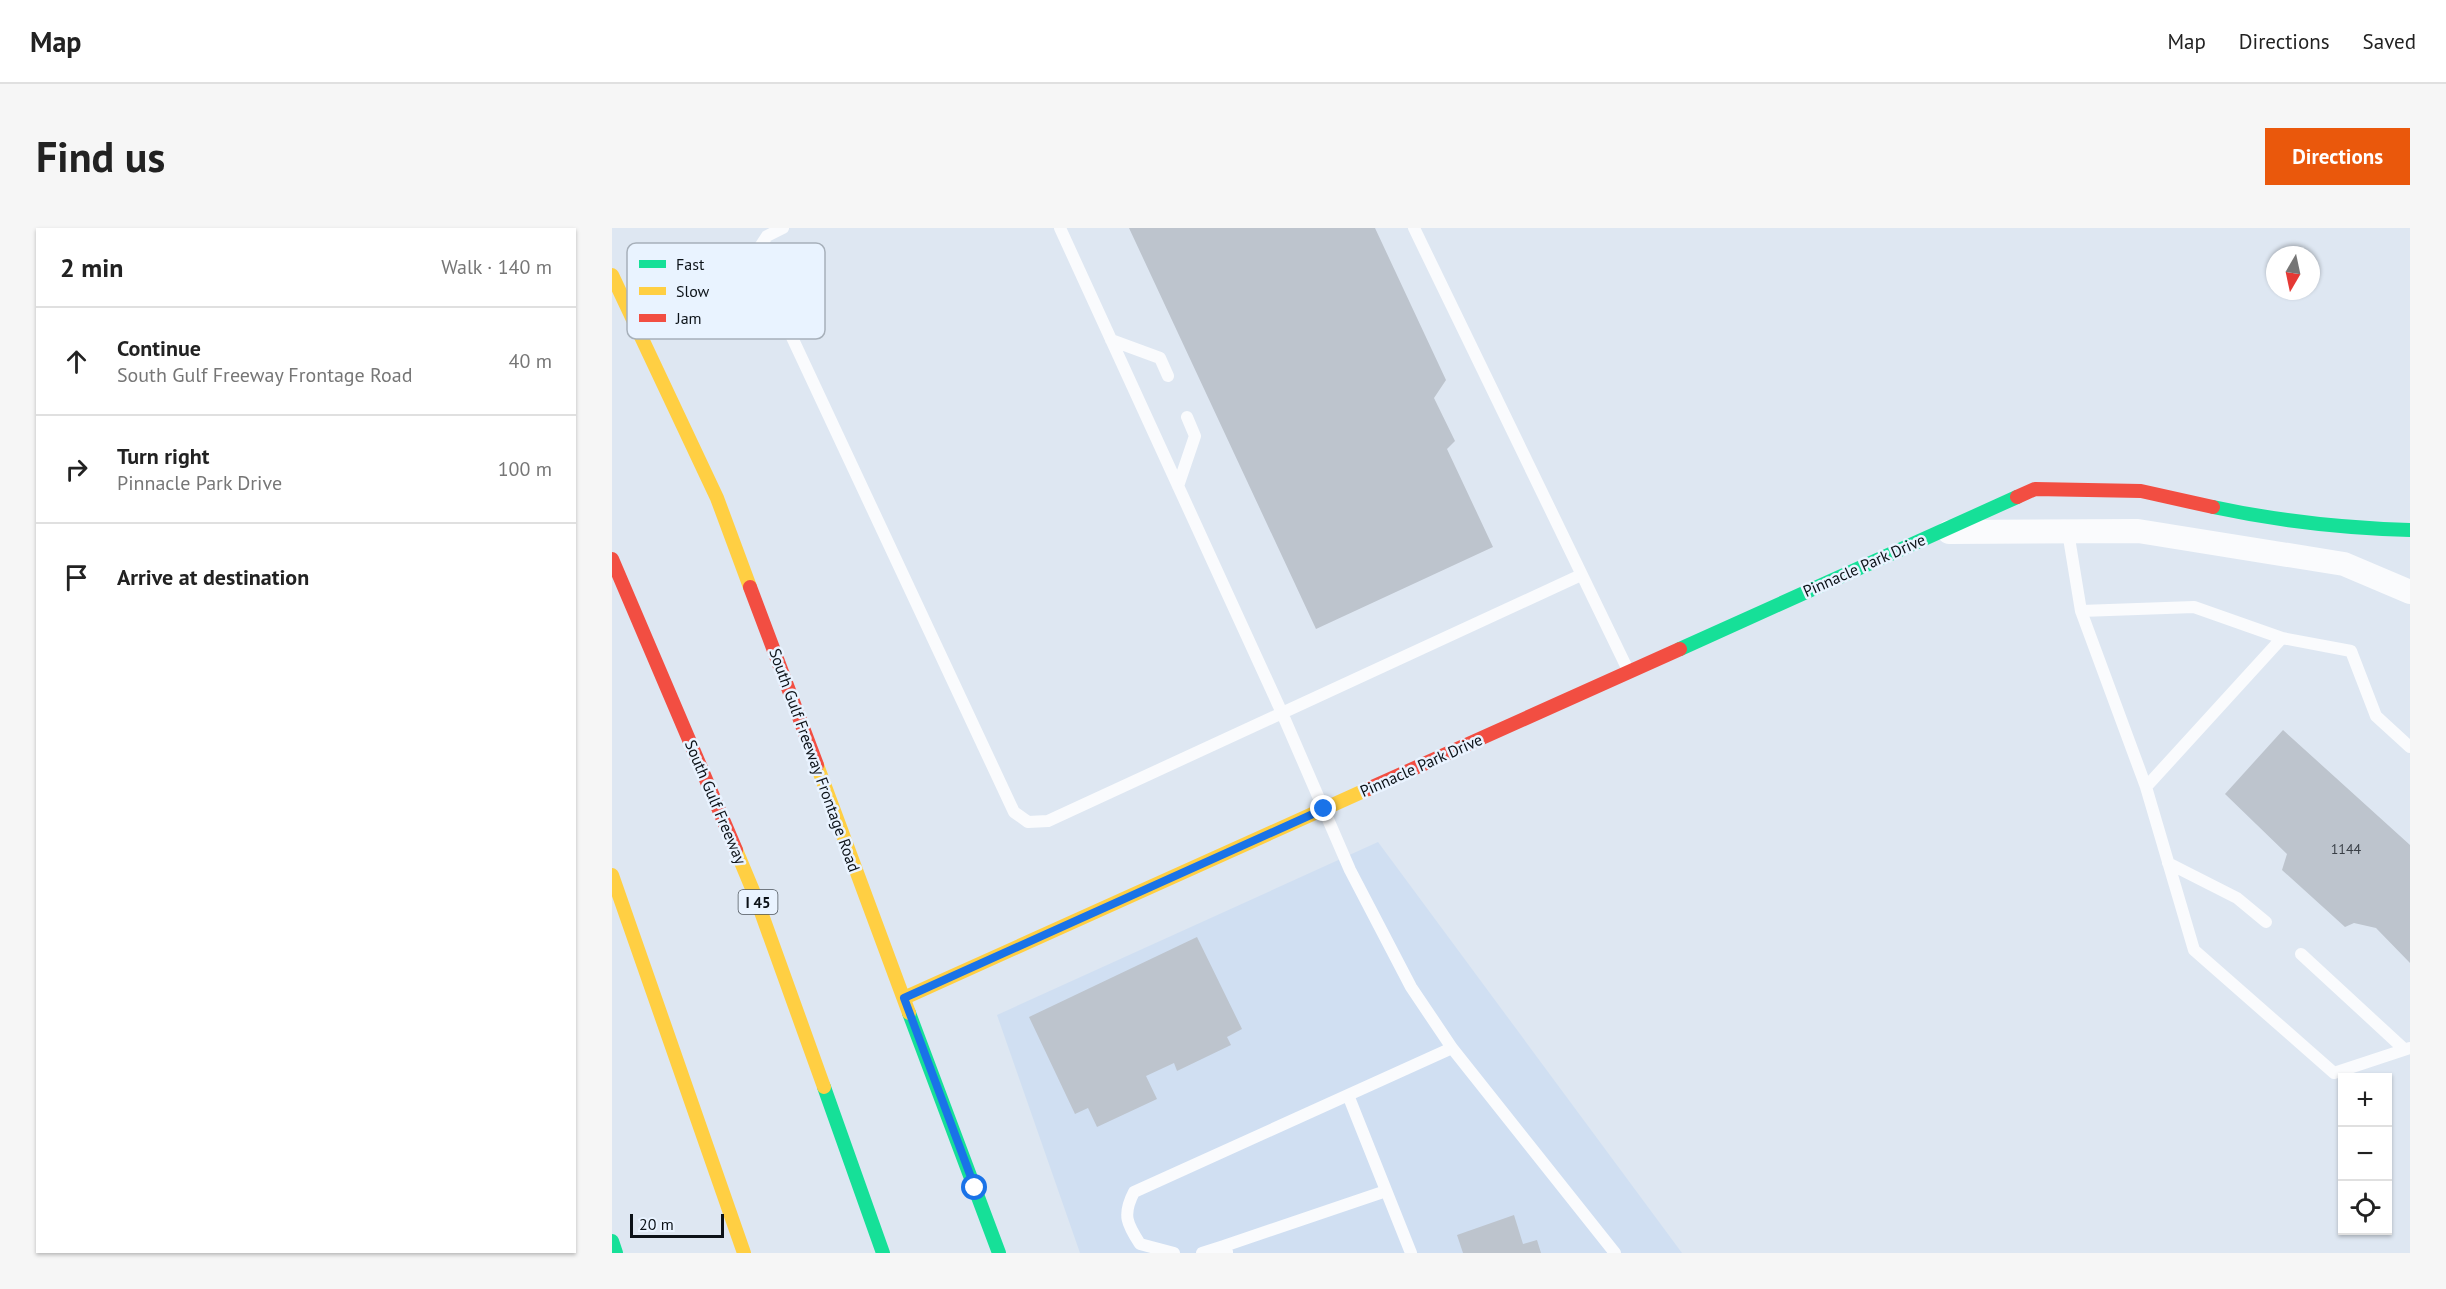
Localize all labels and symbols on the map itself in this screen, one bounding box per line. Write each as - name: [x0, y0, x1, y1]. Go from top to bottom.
- legend: [627, 243, 825, 339]
- north arrow: [2266, 246, 2320, 300]
- text: Fast: [676, 254, 705, 274]
- text: Slow: [676, 281, 710, 301]
- text: Jam: [675, 308, 702, 328]
- street label: Pinnacle Park Drive: [1800, 529, 1928, 601]
- street label: South Gulf Freeway Frontage Road: [765, 646, 865, 874]
- street label: Pinnacle Park Drive: [1357, 729, 1485, 801]
- street label: South Gulf Freeway: [681, 737, 751, 868]
- route end: [1310, 795, 1336, 821]
- house number: 1144: [2331, 840, 2362, 858]
- road number: I 45: [738, 890, 778, 914]
- route start: [961, 1174, 987, 1200]
- scale bar: [630, 1211, 724, 1238]

